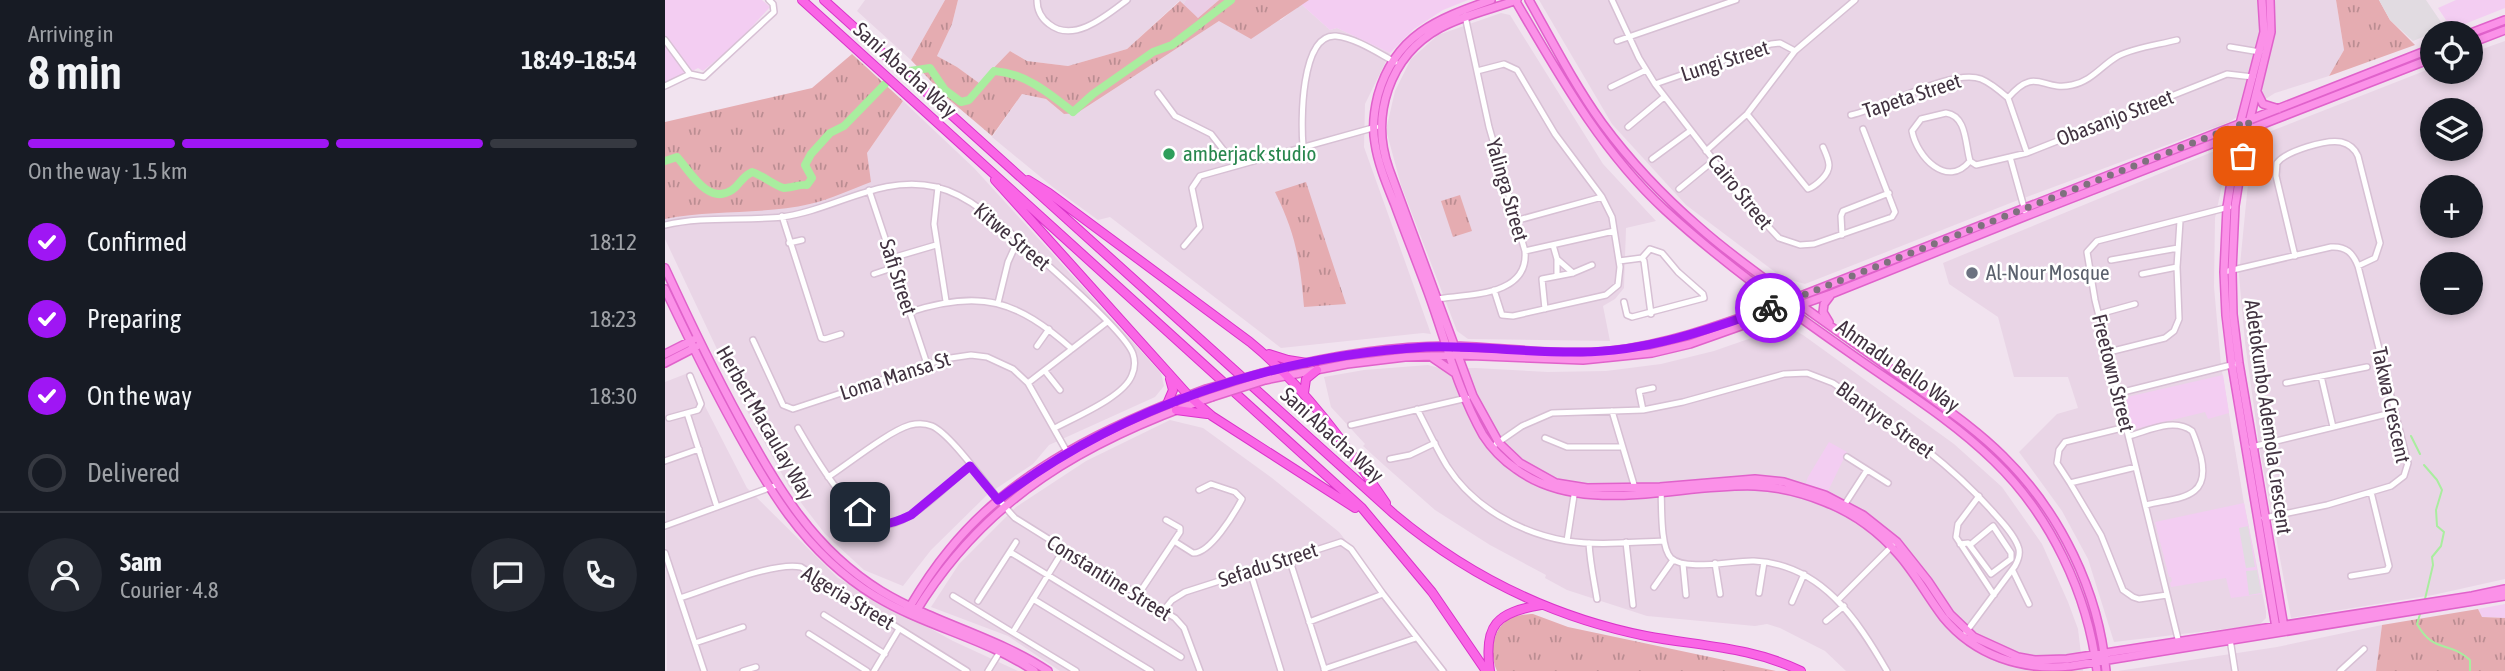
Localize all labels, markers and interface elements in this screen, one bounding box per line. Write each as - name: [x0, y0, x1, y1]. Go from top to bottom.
- street label: Sani Abacha Way: [849, 17, 962, 122]
- text: Arriving in: [28, 21, 114, 47]
- map controls: [2420, 21, 2483, 315]
- button: locate: [2420, 21, 2483, 84]
- street label: Lungi Street: [1678, 35, 1772, 86]
- text: 18:49–18:54: [521, 45, 637, 75]
- text: 8 min: [28, 46, 122, 99]
- street label: Tapeta Street: [1860, 68, 1964, 122]
- street label: Obasanjo Street: [2053, 84, 2176, 150]
- button: layers: [2420, 98, 2483, 161]
- pin: [2213, 126, 2273, 186]
- street label: Yalinga Street: [1482, 136, 1534, 244]
- icon: bag: [2224, 137, 2262, 175]
- place label: amberjack studio: [1183, 141, 1316, 165]
- marker: amberjack studio: [1161, 146, 1177, 162]
- street label: Cairo Street: [1703, 149, 1778, 234]
- text: On the way · 1.5 km: [28, 158, 188, 184]
- button: +: [2420, 175, 2483, 238]
- street label: Kitwe Street: [970, 197, 1056, 275]
- icon: check: [28, 223, 66, 261]
- text: Confirmed: [87, 227, 187, 257]
- text: 18:12: [590, 229, 637, 255]
- street label: Safi Street: [875, 236, 922, 318]
- button: −: [2420, 252, 2483, 315]
- place label: Al-Nour Mosque: [1986, 260, 2110, 284]
- marker: Al-Nour Mosque: [1964, 265, 1980, 281]
- courier: [1735, 273, 1805, 343]
- icon: bike: [1751, 289, 1789, 327]
- street label: Adetokunbo Ademola Crescent: [2241, 298, 2297, 536]
- icon: check: [28, 300, 66, 338]
- text: Preparing: [87, 304, 181, 334]
- text: 18:23: [590, 306, 637, 332]
- street label: Freetown Street: [2088, 311, 2140, 434]
- street label: Ahmadu Bello Way: [1833, 314, 1965, 417]
- street label: Herbert Macaulay Way: [712, 341, 820, 504]
- street label: Takwa Crescent: [2368, 345, 2416, 465]
- street label: Loma Mansa St: [836, 346, 953, 404]
- street label: Blantyre Street: [1832, 376, 1939, 463]
- icon: check: [28, 377, 66, 415]
- text: On the way: [87, 381, 192, 411]
- street label: Sani Abacha Way: [1276, 382, 1389, 487]
- text: 18:30: [590, 383, 637, 409]
- text: Delivered: [87, 458, 180, 488]
- pin: [830, 482, 890, 542]
- icon: home: [841, 493, 879, 531]
- street label: Constantine Street: [1043, 529, 1176, 625]
- street label: Sefadu Street: [1215, 537, 1320, 591]
- button: person: [28, 538, 102, 612]
- button: chat: [471, 538, 545, 612]
- button: phone: [563, 538, 637, 612]
- text: Sam: [120, 547, 162, 577]
- street label: Algeria Street: [798, 560, 899, 634]
- text: Courier · 4.8: [120, 577, 219, 603]

